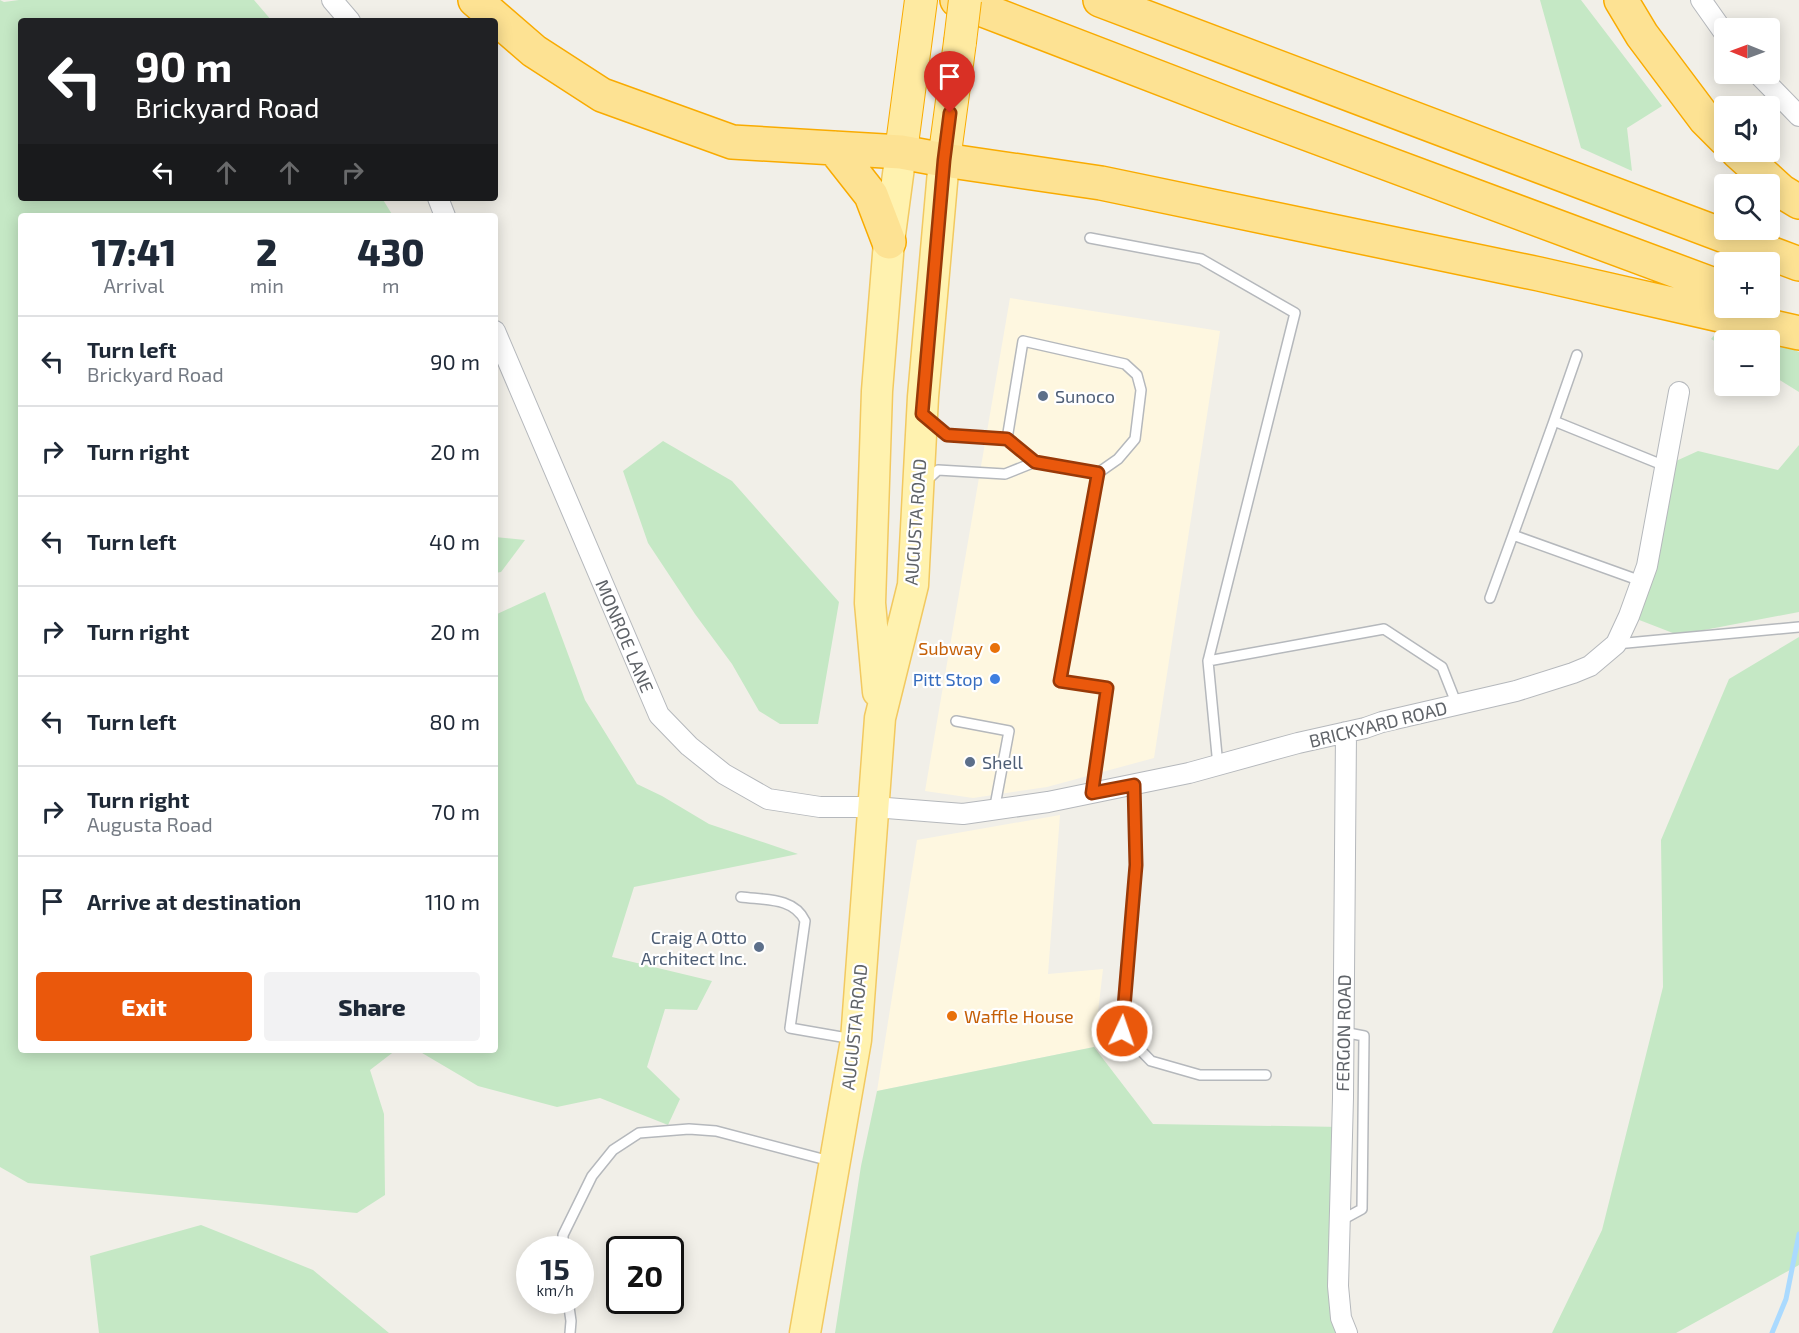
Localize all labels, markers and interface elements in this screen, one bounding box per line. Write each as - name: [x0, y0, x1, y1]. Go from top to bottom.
- north arrow: [1714, 18, 1780, 84]
- map controls: [1714, 18, 1780, 396]
- text: 90 m: [135, 40, 232, 90]
- icon: left: [36, 42, 114, 120]
- pin: [924, 51, 975, 113]
- icon: arrive: [933, 60, 966, 93]
- text: Brickyard Road: [135, 91, 319, 123]
- button: sound: [1714, 96, 1780, 162]
- icon: left: [147, 156, 180, 189]
- icon: ahead: [210, 156, 243, 189]
- icon: ahead: [273, 156, 306, 189]
- icon: right: [336, 156, 369, 189]
- button: search: [1714, 174, 1780, 240]
- text: 17:41: [91, 230, 176, 273]
- text: 2: [256, 230, 277, 273]
- text: 430: [357, 230, 425, 273]
- button: +: [1714, 252, 1780, 318]
- text: Arrival: [103, 273, 164, 297]
- text: min: [250, 273, 284, 297]
- text: m: [382, 273, 400, 297]
- button: −: [1714, 330, 1780, 396]
- text: Turn left: [87, 336, 176, 362]
- icon: left: [36, 345, 69, 378]
- text: 90 m: [430, 348, 480, 374]
- text: Brickyard Road: [87, 362, 224, 386]
- place label: Sunoco: [1055, 385, 1115, 407]
- marker: Sunoco: [1036, 389, 1050, 403]
- icon: right: [36, 435, 69, 468]
- text: Turn right: [87, 438, 189, 464]
- text: 20 m: [430, 438, 480, 464]
- street label: AUGUSTA ROAD: [900, 458, 930, 586]
- icon: left: [36, 525, 69, 558]
- text: Turn left: [87, 528, 176, 554]
- text: 40 m: [429, 528, 480, 554]
- street label: MONROE LANE: [591, 576, 659, 696]
- icon: right: [36, 615, 69, 648]
- text: Turn right: [87, 618, 189, 644]
- text: 20 m: [430, 618, 480, 644]
- place label: Subway: [918, 637, 983, 659]
- marker: Subway: [988, 641, 1002, 655]
- place label: Pitt Stop: [913, 668, 983, 690]
- marker: Pitt Stop: [988, 672, 1002, 686]
- street label: BRICKYARD ROAD: [1307, 696, 1449, 752]
- icon: left: [36, 705, 69, 738]
- text: Turn left: [87, 708, 176, 734]
- text: 80 m: [429, 708, 480, 734]
- place label: Shell: [982, 751, 1024, 773]
- marker: Shell: [963, 755, 977, 769]
- text: Turn right: [87, 786, 189, 812]
- icon: right: [36, 795, 69, 828]
- text: 70 m: [431, 798, 480, 824]
- text: Augusta Road: [87, 812, 213, 836]
- icon: arrive: [36, 885, 69, 918]
- text: Arrive at destination: [87, 888, 301, 914]
- text: 110 m: [425, 888, 480, 914]
- place label: Craig A Otto Architect Inc.: [641, 926, 747, 969]
- marker: Craig A Otto Architect Inc.: [752, 940, 766, 954]
- street label: AUGUSTA ROAD: [836, 963, 872, 1091]
- button: Exit: [36, 972, 252, 1041]
- button: Share: [264, 972, 480, 1041]
- street label: FERGON ROAD: [1331, 974, 1355, 1092]
- position arrow: [1090, 999, 1154, 1063]
- place label: Waffle House: [964, 1005, 1074, 1027]
- marker: Waffle House: [945, 1009, 959, 1023]
- speed limit sign: 20: [606, 1236, 684, 1314]
- text: 15: [540, 1250, 570, 1286]
- text: km/h: [536, 1281, 574, 1299]

